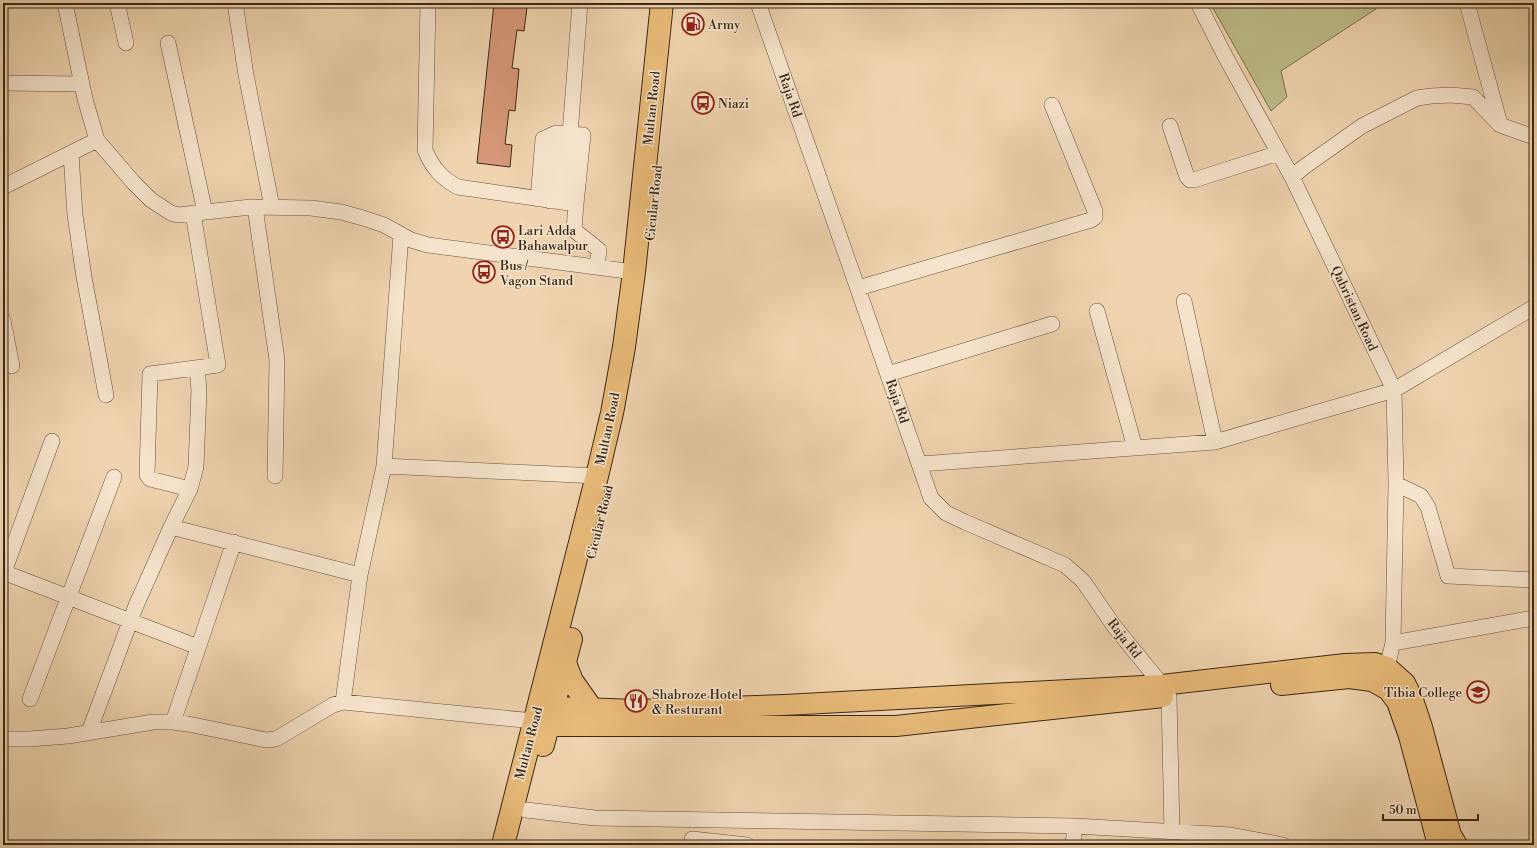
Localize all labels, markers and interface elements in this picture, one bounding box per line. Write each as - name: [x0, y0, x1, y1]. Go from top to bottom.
- fuel station icon: Army: [680, 11, 706, 37]
- place label: Army: [707, 17, 741, 33]
- street label: Multan Road: [640, 70, 664, 146]
- street label: Raja Rd: [775, 71, 805, 120]
- bus stop icon: Niazi: [690, 90, 716, 116]
- place label: Niazi: [718, 96, 749, 112]
- street label: Cicular Road: [642, 164, 666, 242]
- place label: Lari Adda Bahawalpur: [517, 223, 588, 254]
- bus stop icon: Lari Adda Bahawalpur: [490, 224, 516, 250]
- place label: Bus / Vagon Stand: [499, 258, 574, 289]
- bus stop icon: Bus / Vagon Stand: [471, 259, 497, 285]
- street label: Qabristan Road: [1327, 263, 1381, 354]
- street label: Raja Rd: [882, 377, 912, 426]
- street label: Multan Road: [592, 390, 624, 467]
- street label: Cicular Road: [583, 483, 617, 561]
- street label: Raja Rd: [1104, 616, 1145, 662]
- school or university icon: Tibia College: [1465, 679, 1491, 705]
- place label: Tibia College: [1384, 685, 1462, 701]
- place label: Shabroze Hotel & Resturant: [652, 687, 742, 718]
- restaurant icon: Shabroze Hotel & Resturant: [623, 688, 649, 714]
- street label: Multan Road: [512, 705, 547, 781]
- scale bar: [1383, 796, 1478, 822]
- text: 50 m: [1389, 803, 1417, 818]

